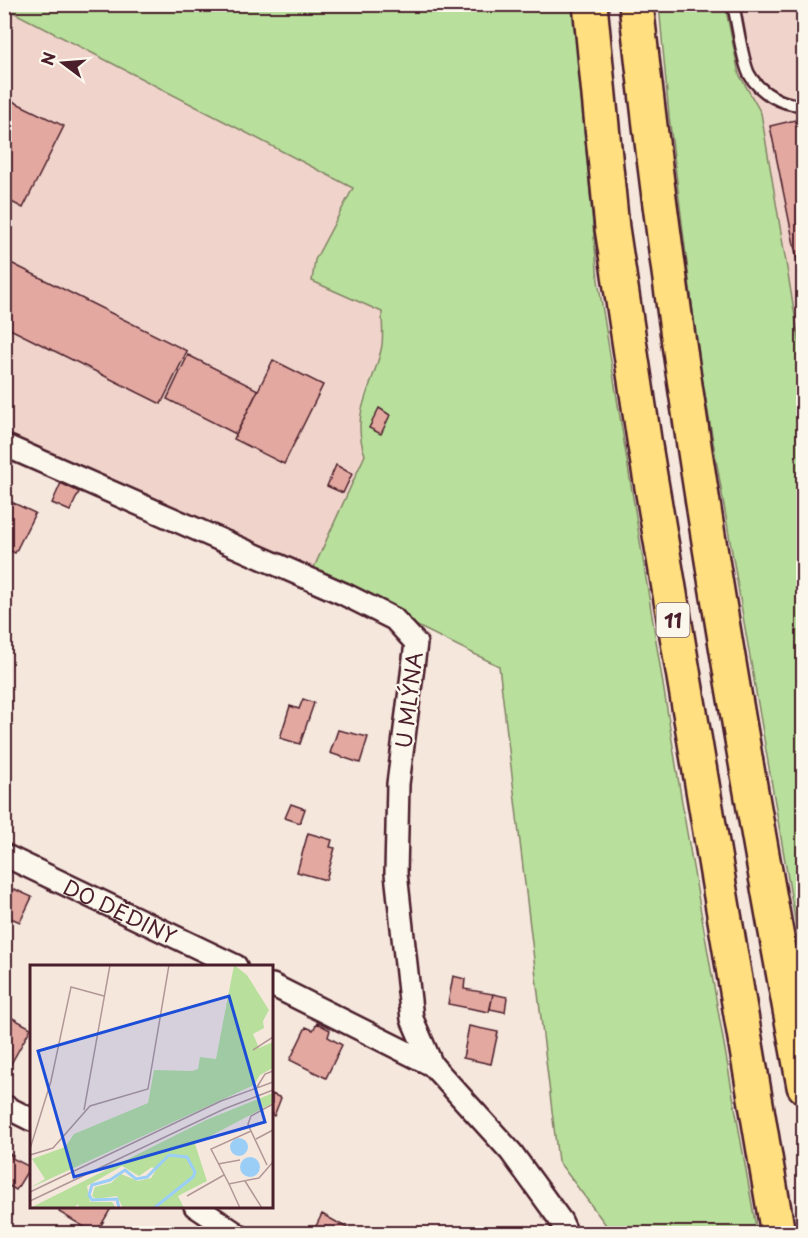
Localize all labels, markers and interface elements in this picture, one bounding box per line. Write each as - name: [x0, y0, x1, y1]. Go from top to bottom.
- north arrow: [33, 33, 93, 93]
- text: N: [34, 49, 61, 68]
- road number: 11: [656, 603, 690, 637]
- street label: U MLÝNA: [386, 650, 430, 750]
- street label: DO DĚDINY: [59, 870, 183, 952]
- inset map: [30, 965, 273, 1208]

